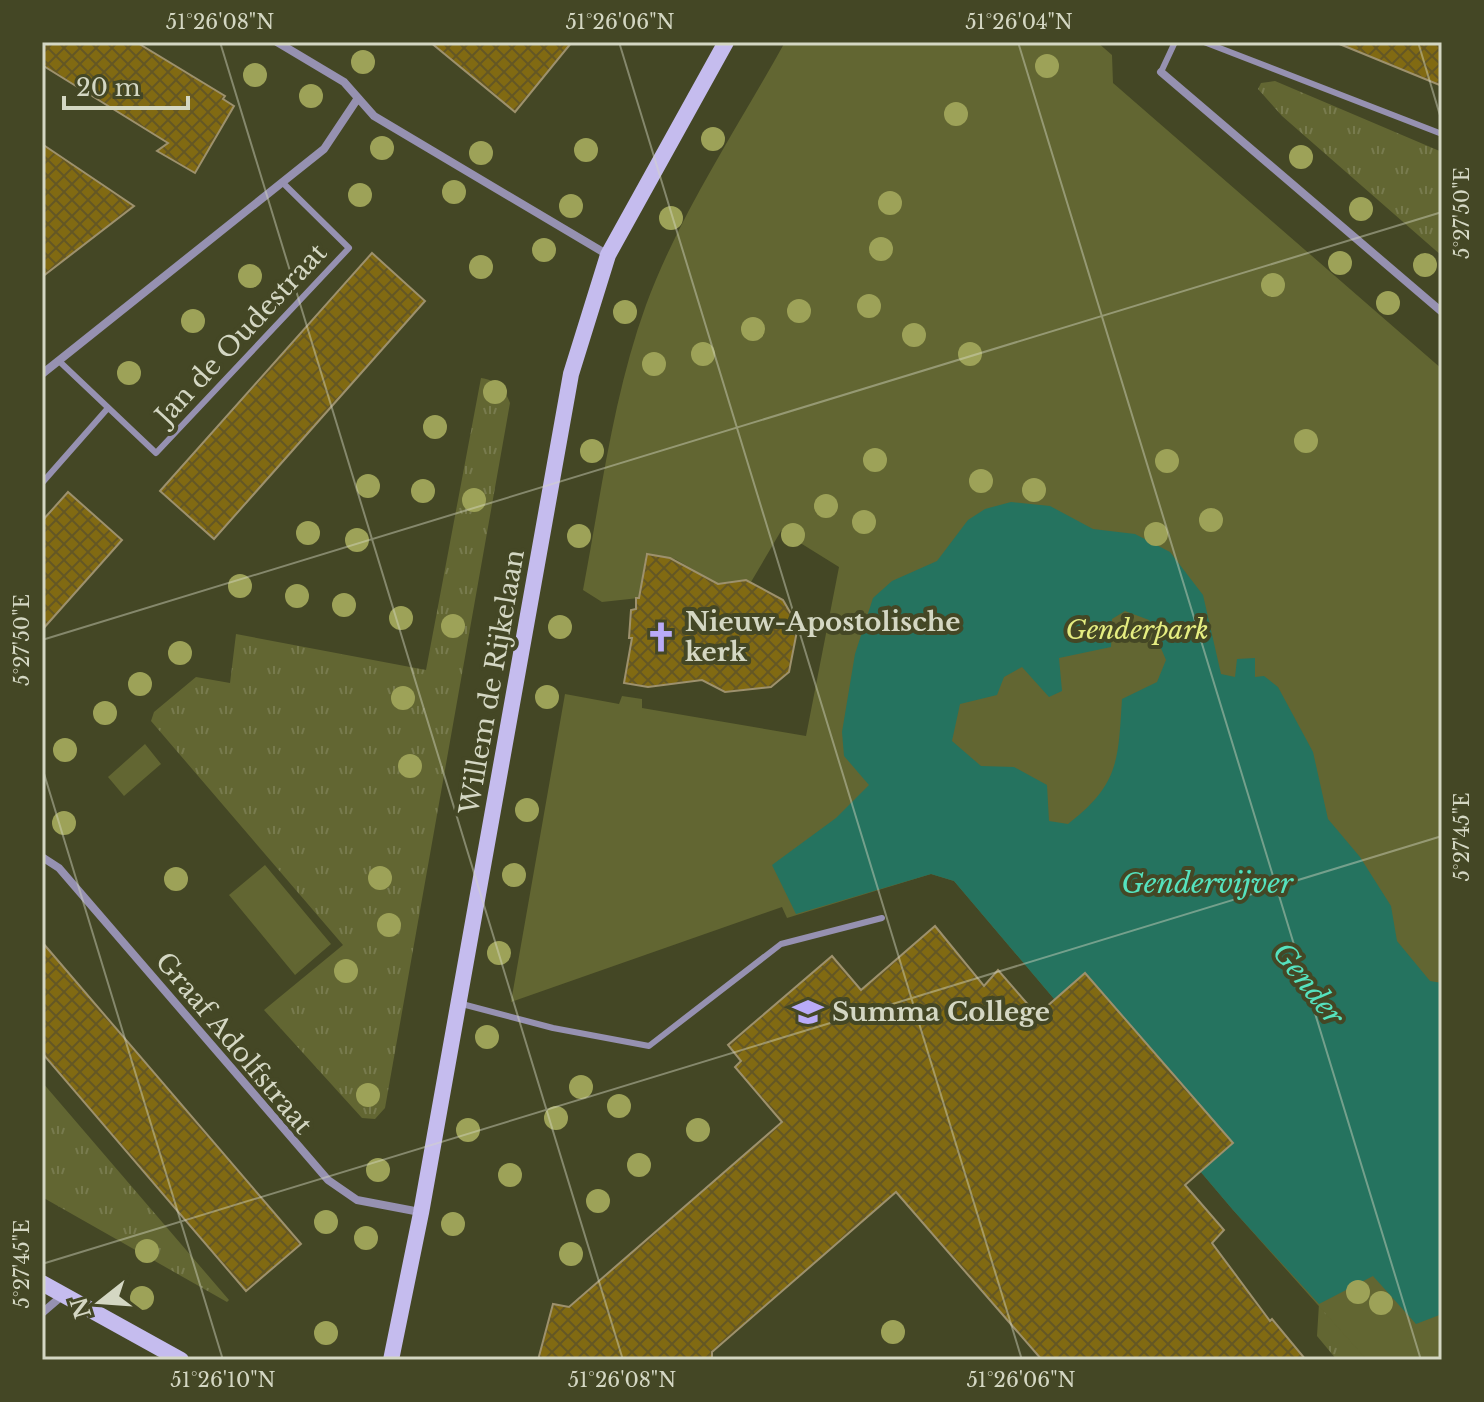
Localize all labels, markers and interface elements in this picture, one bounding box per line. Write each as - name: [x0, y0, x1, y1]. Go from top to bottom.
- text: 51°26'08"N: [166, 10, 274, 34]
- text: 51°26'06"N: [565, 10, 675, 34]
- text: 51°26'04"N: [965, 10, 1073, 34]
- scale bar: [64, 60, 188, 110]
- text: 20 m: [76, 73, 141, 102]
- text: 5°27'50"E: [1450, 167, 1474, 259]
- street label: Jan de Oudestraat: [147, 237, 333, 433]
- street label: Willem de Rijkelaan: [453, 547, 531, 818]
- text: 5°27'50"E: [10, 594, 34, 686]
- place label: Nieuw-Apostolische kerk: [685, 606, 961, 668]
- park label: Genderpark: [1065, 614, 1209, 646]
- church icon: Nieuw-Apostolische kerk: [644, 620, 678, 654]
- text: 5°27'45"E: [1450, 792, 1474, 882]
- water label: Gendervijver: [1121, 866, 1294, 901]
- water label: Gender: [1265, 936, 1352, 1033]
- street label: Graaf Adolfstraat: [149, 946, 319, 1140]
- school or university icon: Summa College: [791, 995, 825, 1029]
- place label: Summa College: [832, 996, 1050, 1028]
- text: 5°27'45"E: [10, 1219, 34, 1309]
- north arrow: [60, 1262, 140, 1342]
- text: N: [65, 1294, 97, 1322]
- text: 51°26'10"N: [170, 1368, 276, 1392]
- text: 51°26'08"N: [568, 1368, 676, 1392]
- text: 51°26'06"N: [966, 1368, 1076, 1392]

